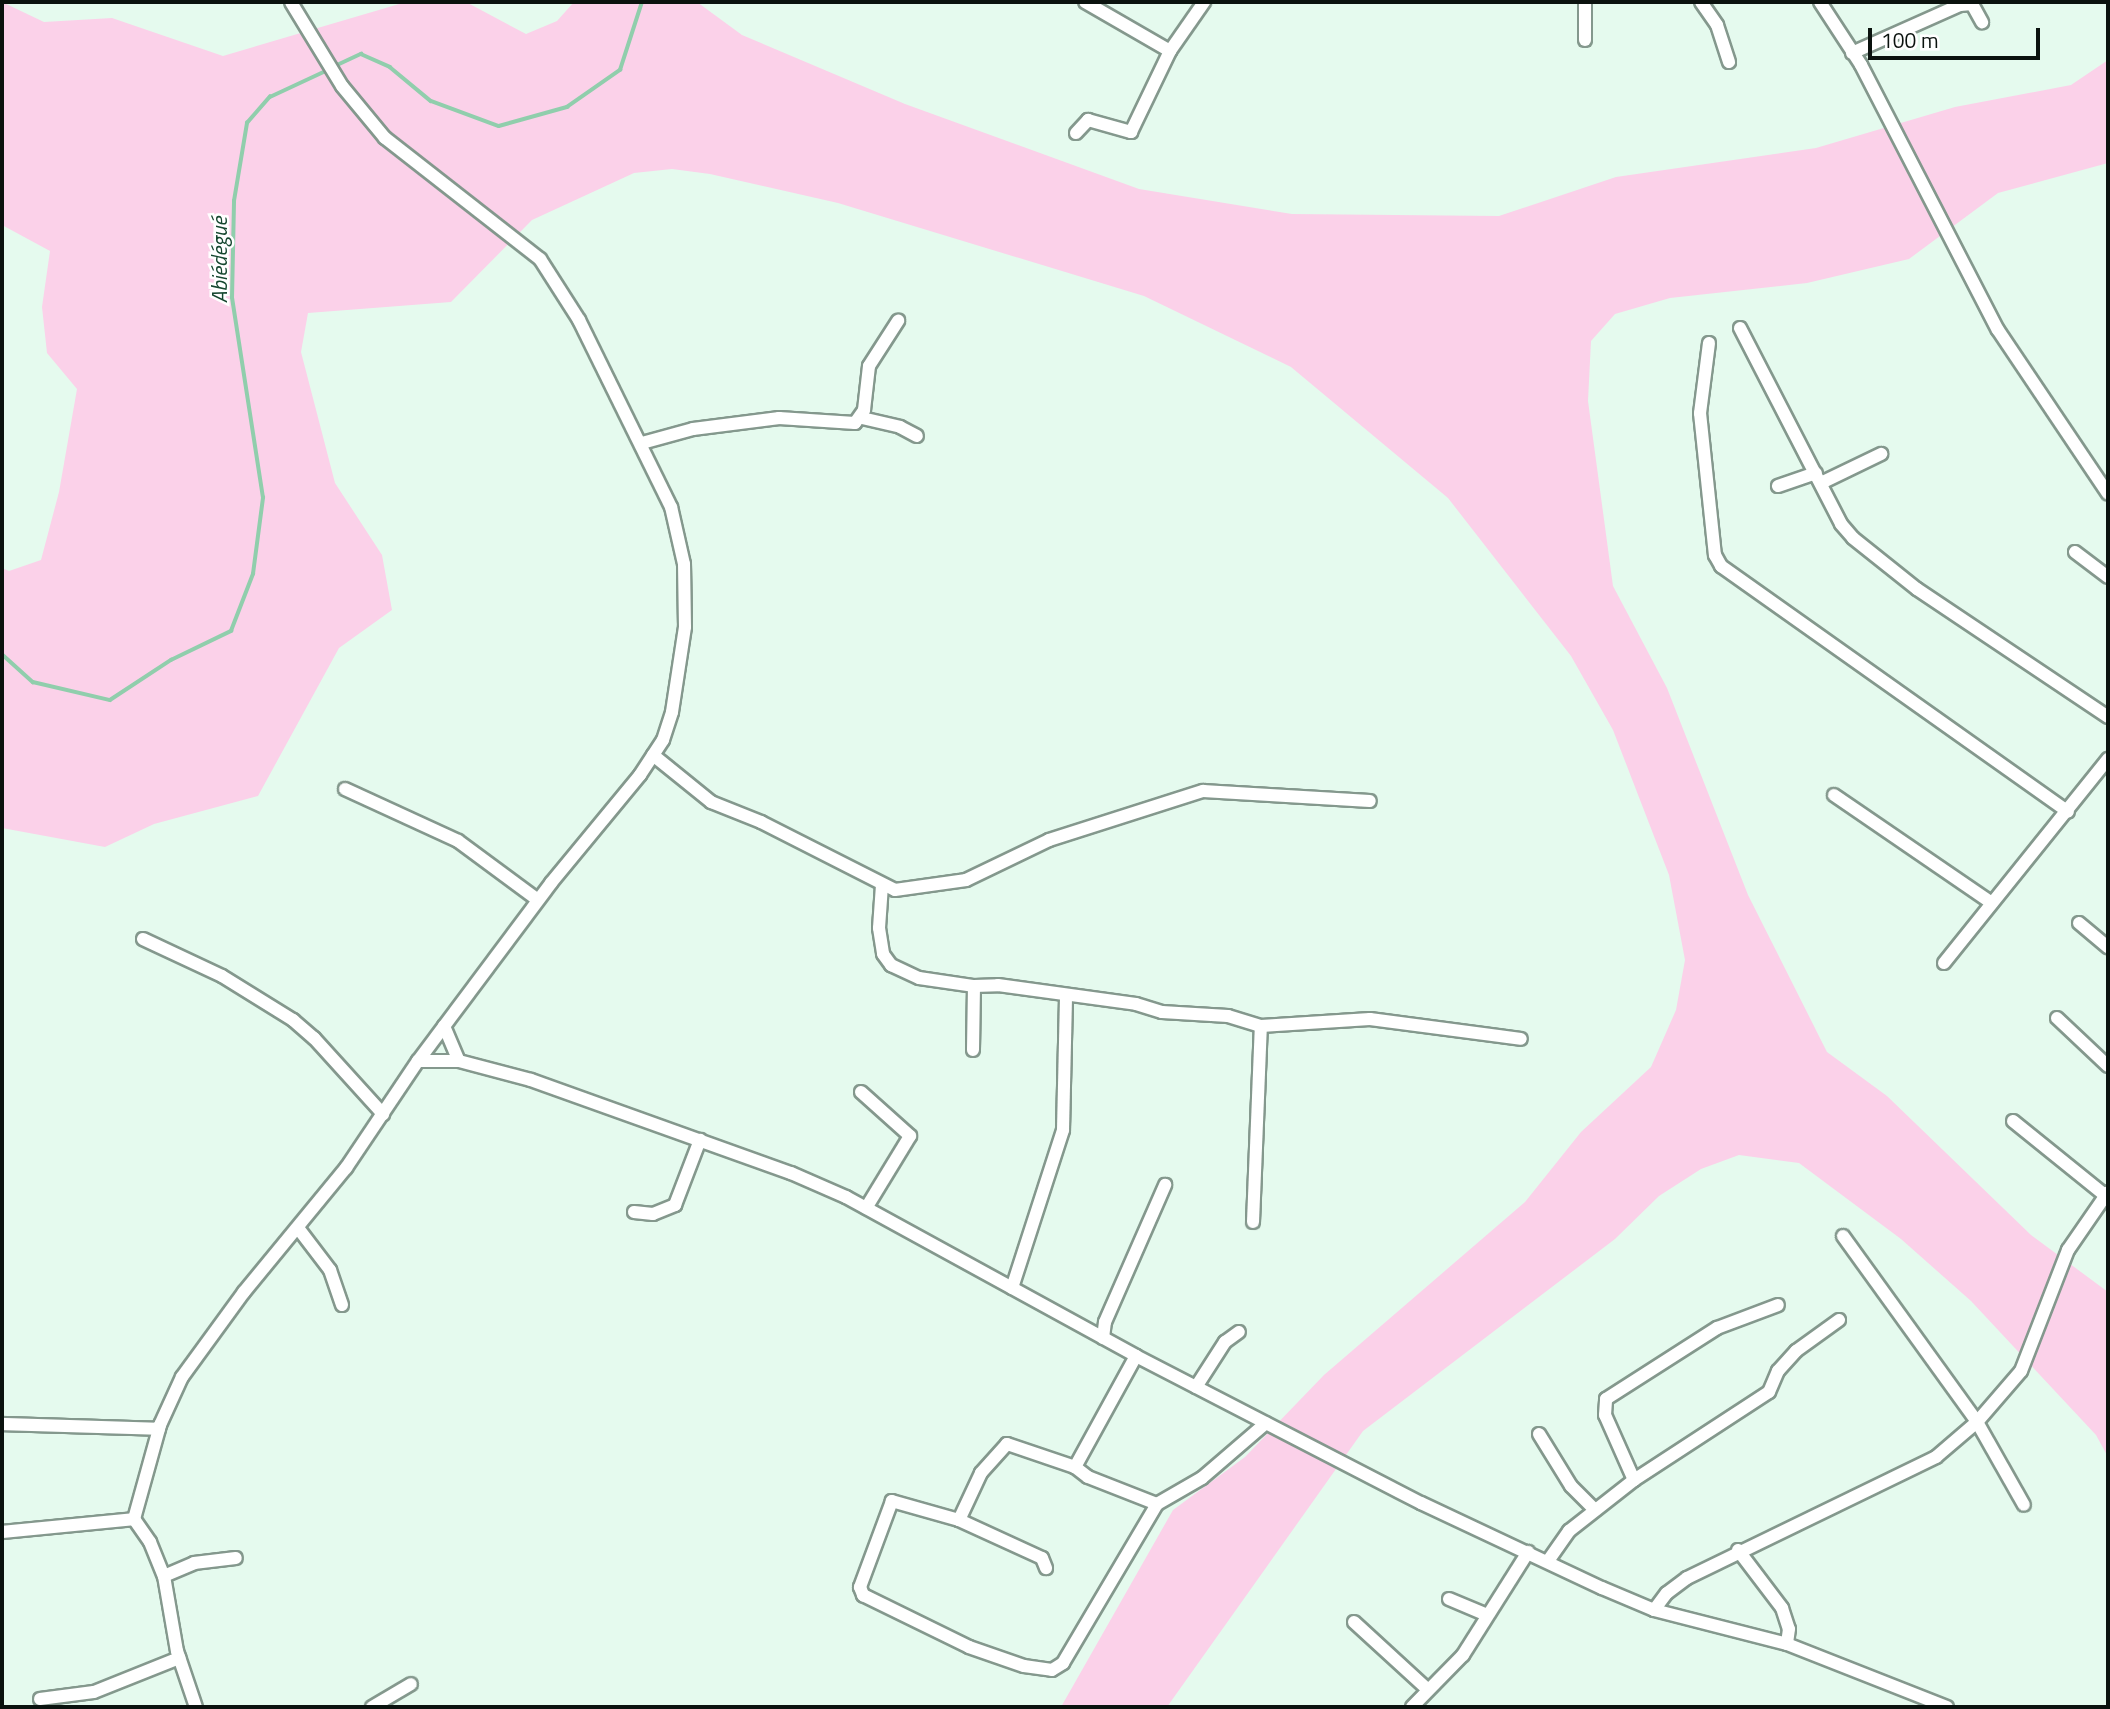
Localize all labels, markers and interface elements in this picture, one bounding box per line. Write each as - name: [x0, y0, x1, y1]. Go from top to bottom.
- scale bar: [1872, 14, 2044, 58]
- text: 100 m: [1881, 24, 1938, 56]
- water label: Abiédégué: [206, 217, 232, 303]

